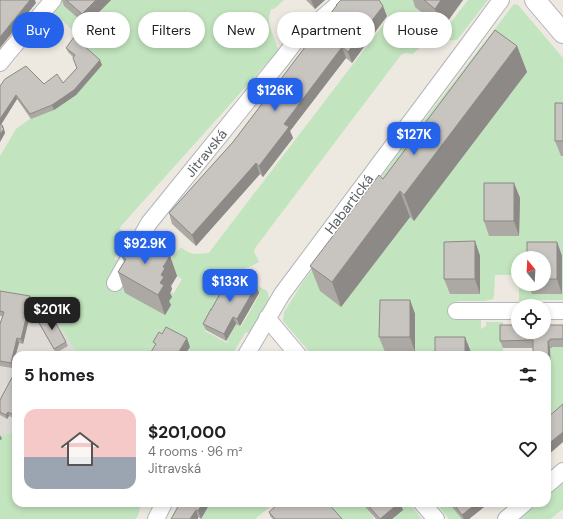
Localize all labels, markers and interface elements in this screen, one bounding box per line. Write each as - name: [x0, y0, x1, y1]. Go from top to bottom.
- chip: Buy: [12, 12, 64, 48]
- chip: Rent: [72, 12, 130, 48]
- chip: Filters: [138, 12, 205, 48]
- chip: New: [213, 12, 269, 48]
- chip: Apartment: [277, 12, 375, 48]
- chip: House: [383, 12, 452, 48]
- pin: $126K: [247, 78, 303, 112]
- text: $126K: [257, 82, 293, 99]
- pin: $127K: [386, 122, 442, 156]
- street label: Jitravská: [181, 125, 231, 181]
- text: $127K: [396, 126, 432, 143]
- street label: Habartická: [321, 171, 377, 237]
- pin: $92.9K: [112, 231, 178, 265]
- text: $92.9K: [123, 235, 167, 252]
- north arrow: [511, 251, 551, 291]
- map controls: [511, 251, 551, 339]
- pin: $133K: [202, 269, 258, 303]
- text: $133K: [212, 273, 248, 290]
- pin: $201K: [24, 297, 80, 331]
- button: locate: [511, 299, 551, 339]
- text: $201K: [33, 301, 71, 318]
- text: 5 homes: [24, 364, 95, 386]
- icon: filters: [517, 364, 539, 386]
- text: $201,000: [148, 421, 226, 443]
- icon: home: [56, 425, 104, 473]
- icon: heart: [517, 438, 539, 460]
- text: 4 rooms · 96 m²: [148, 443, 243, 460]
- text: Jitravská: [148, 460, 201, 477]

